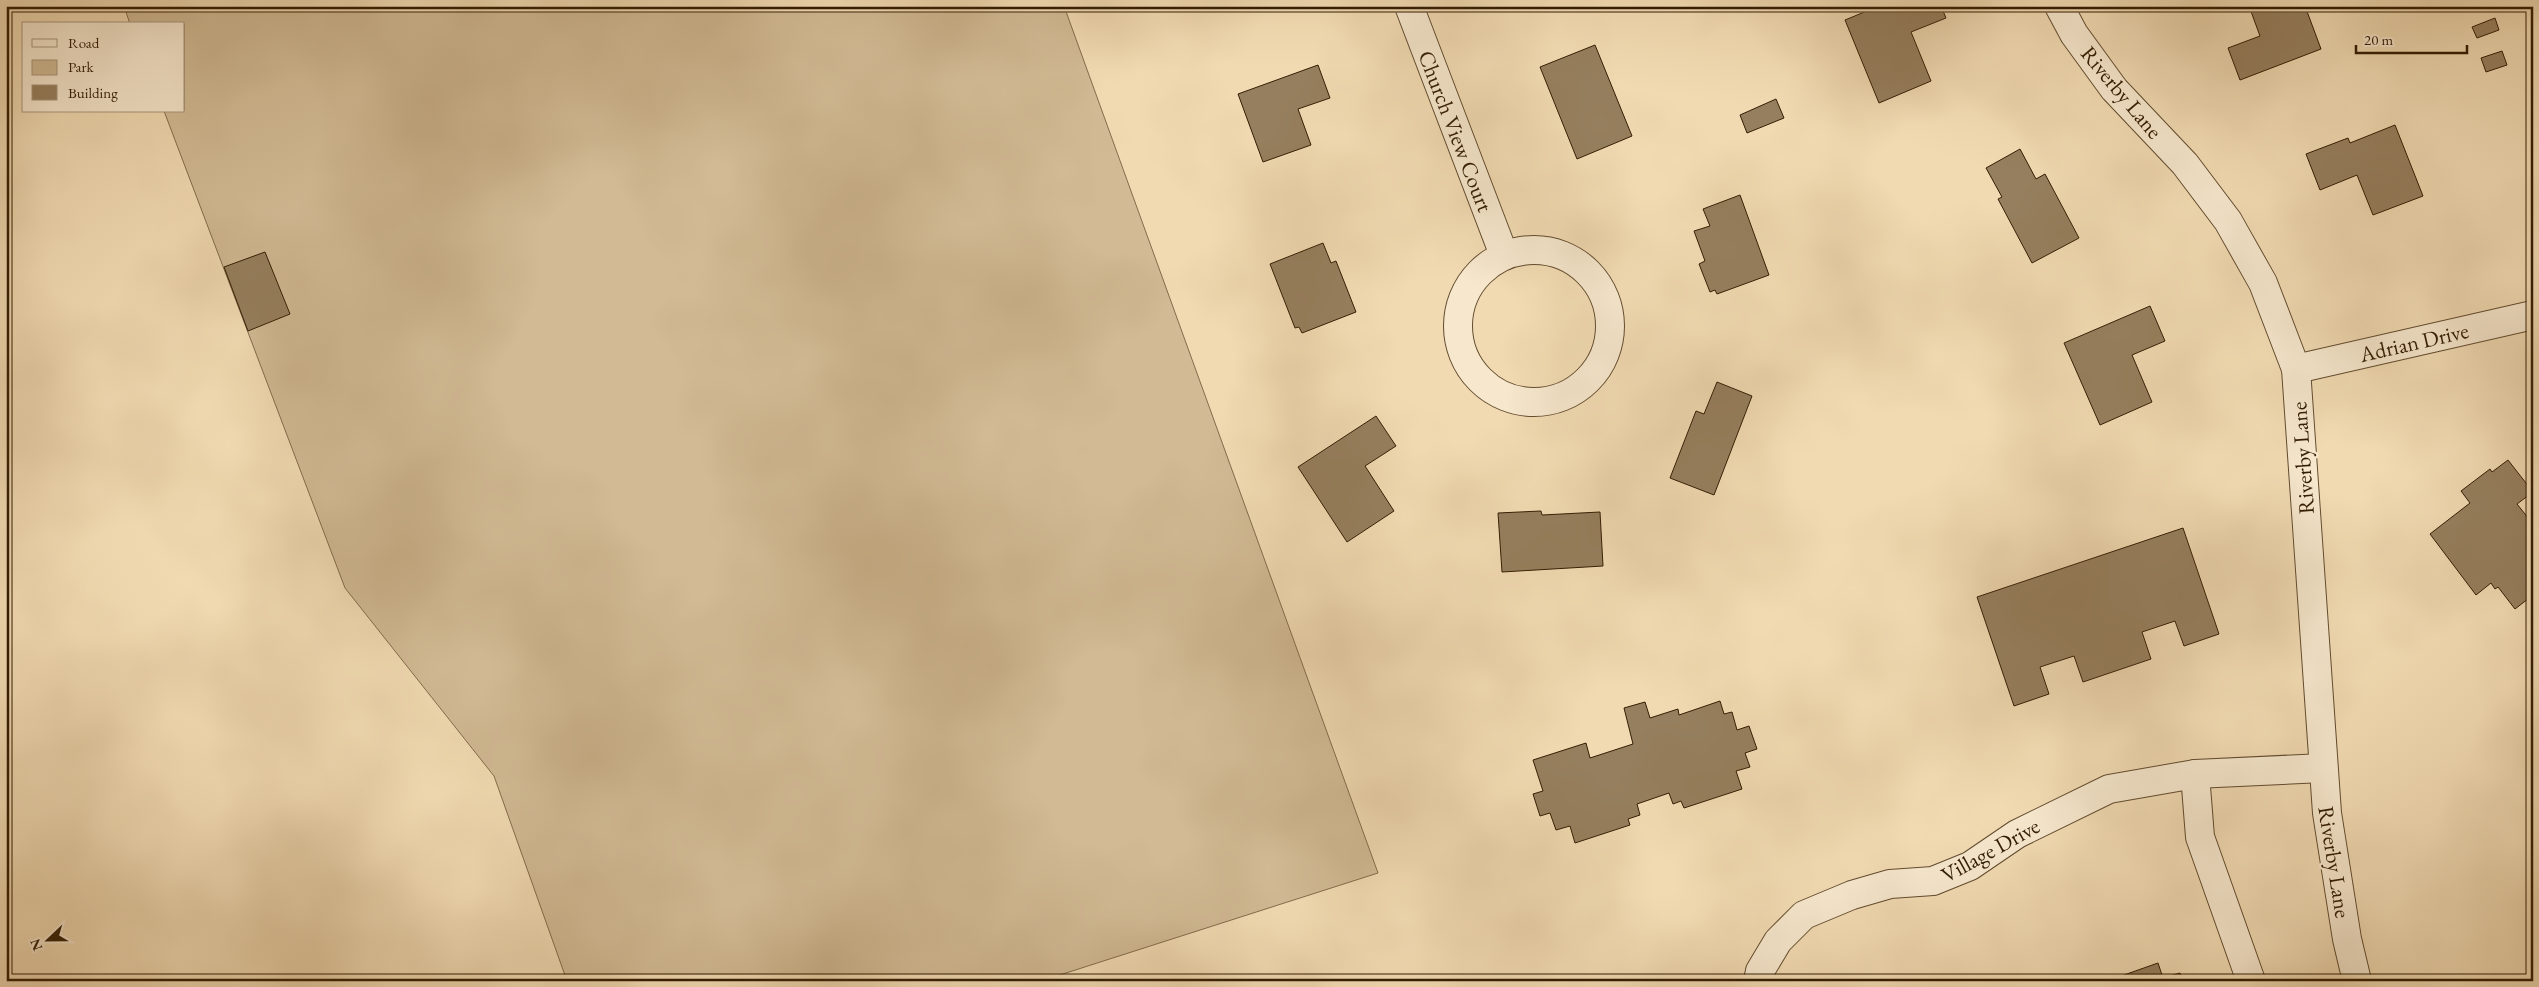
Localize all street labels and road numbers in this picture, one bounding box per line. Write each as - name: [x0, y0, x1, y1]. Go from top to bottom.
- street label: Riverby Lane: [2074, 40, 2169, 145]
- street label: Church View Court: [1411, 46, 1500, 216]
- street label: Adrian Drive: [2356, 316, 2472, 369]
- street label: Riverby Lane: [2284, 400, 2321, 515]
- street label: Riverby Lane: [2311, 804, 2358, 920]
- street label: Village Drive: [1936, 811, 2045, 889]

